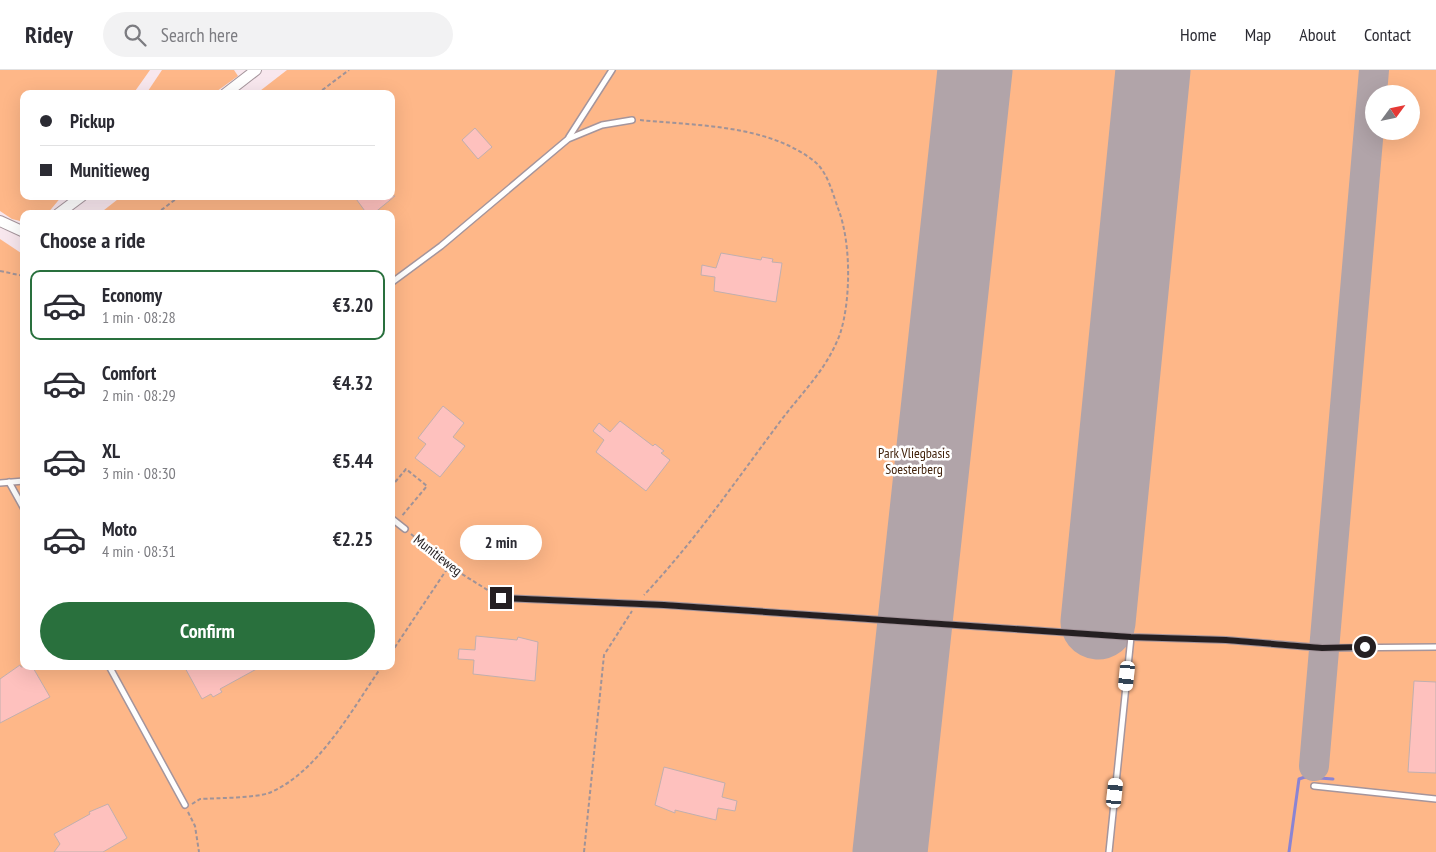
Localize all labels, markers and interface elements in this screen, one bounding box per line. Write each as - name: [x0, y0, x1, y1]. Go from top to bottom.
- search box: [103, 12, 453, 57]
- text: Ridey: [25, 19, 73, 50]
- icon: search: [121, 21, 149, 49]
- text: Search here: [161, 23, 238, 47]
- text: Home: [1180, 23, 1217, 46]
- text: Map: [1245, 23, 1271, 46]
- text: About: [1299, 23, 1336, 46]
- text: Contact: [1364, 23, 1411, 46]
- north arrow: [1365, 85, 1420, 140]
- map controls: [1365, 85, 1420, 140]
- text: Pickup: [70, 109, 115, 133]
- text: Munitieweg: [70, 158, 150, 182]
- text: Choose a ride: [40, 226, 145, 254]
- icon: car: [42, 283, 87, 328]
- text: Economy: [102, 283, 162, 307]
- text: €3.20: [333, 293, 373, 317]
- text: 1 min · 08:28: [102, 307, 176, 327]
- icon: car: [42, 361, 87, 406]
- text: Comfort: [102, 361, 156, 385]
- text: €4.32: [333, 371, 373, 395]
- text: 2 min · 08:29: [102, 385, 176, 405]
- icon: car: [42, 439, 87, 484]
- text: XL: [102, 439, 120, 463]
- park label: Park Vliegbasis Soesterberg: [878, 444, 950, 478]
- text: €5.44: [333, 449, 373, 473]
- text: 3 min · 08:30: [102, 463, 176, 483]
- icon: car: [42, 517, 87, 562]
- text: Moto: [102, 517, 137, 541]
- callout: 2 min: [460, 526, 542, 560]
- text: €2.25: [333, 527, 373, 551]
- street label: Munitieweg: [410, 530, 466, 580]
- text: 2 min: [485, 532, 517, 552]
- text: 4 min · 08:31: [102, 541, 176, 561]
- route end: [490, 587, 512, 609]
- button: Confirm: [40, 602, 375, 660]
- route start: [1354, 636, 1376, 658]
- car: [1117, 660, 1136, 692]
- car: [1105, 777, 1124, 809]

